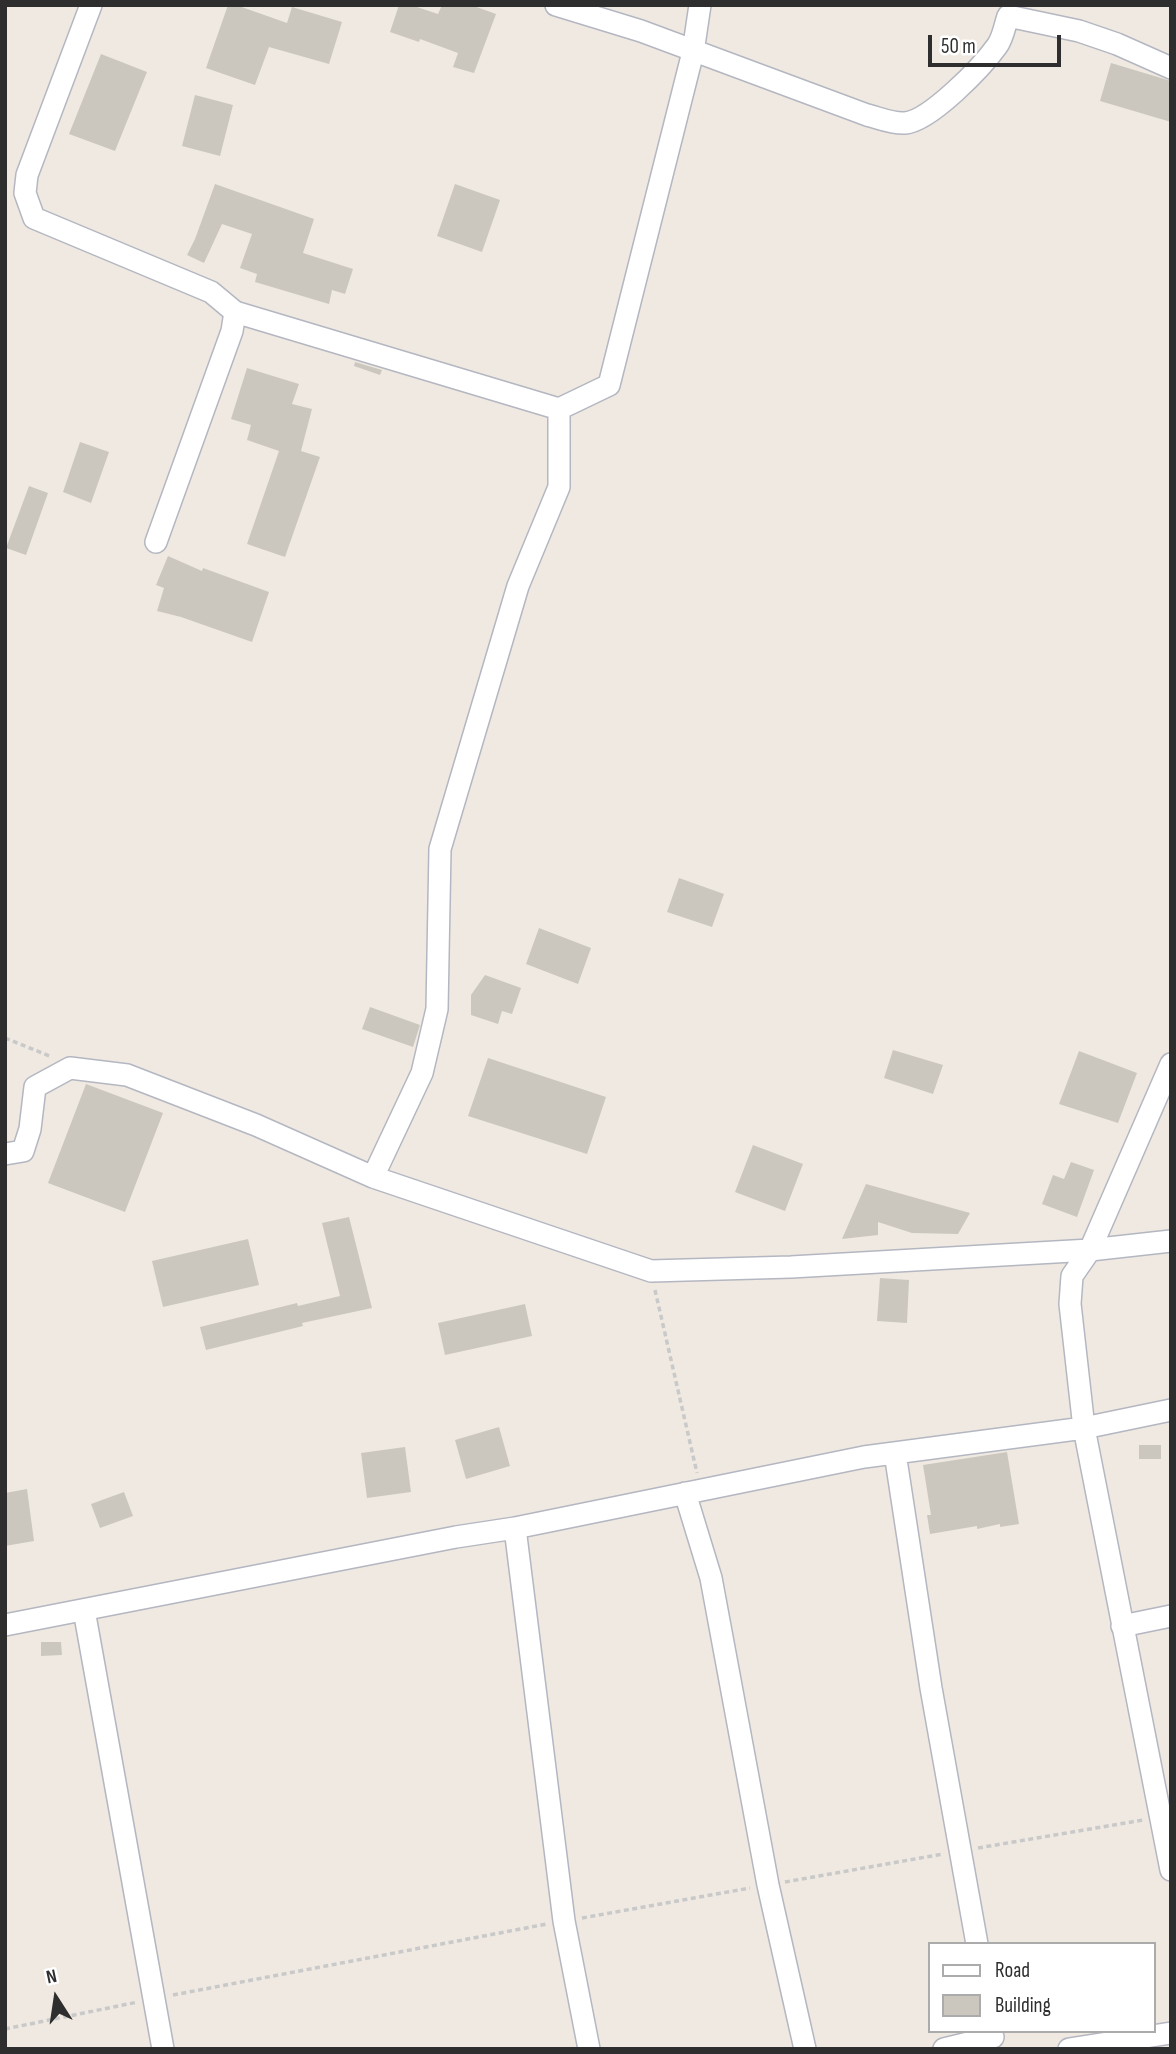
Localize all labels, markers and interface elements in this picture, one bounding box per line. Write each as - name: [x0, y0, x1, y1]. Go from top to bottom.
- scale bar: [931, 21, 1064, 65]
- text: 50 m: [941, 34, 976, 59]
- legend: [928, 1942, 1155, 2033]
- text: Road: [995, 1958, 1030, 1983]
- north arrow: [21, 1963, 91, 2033]
- text: N: [44, 1965, 59, 1989]
- text: Building: [995, 1993, 1051, 2018]

